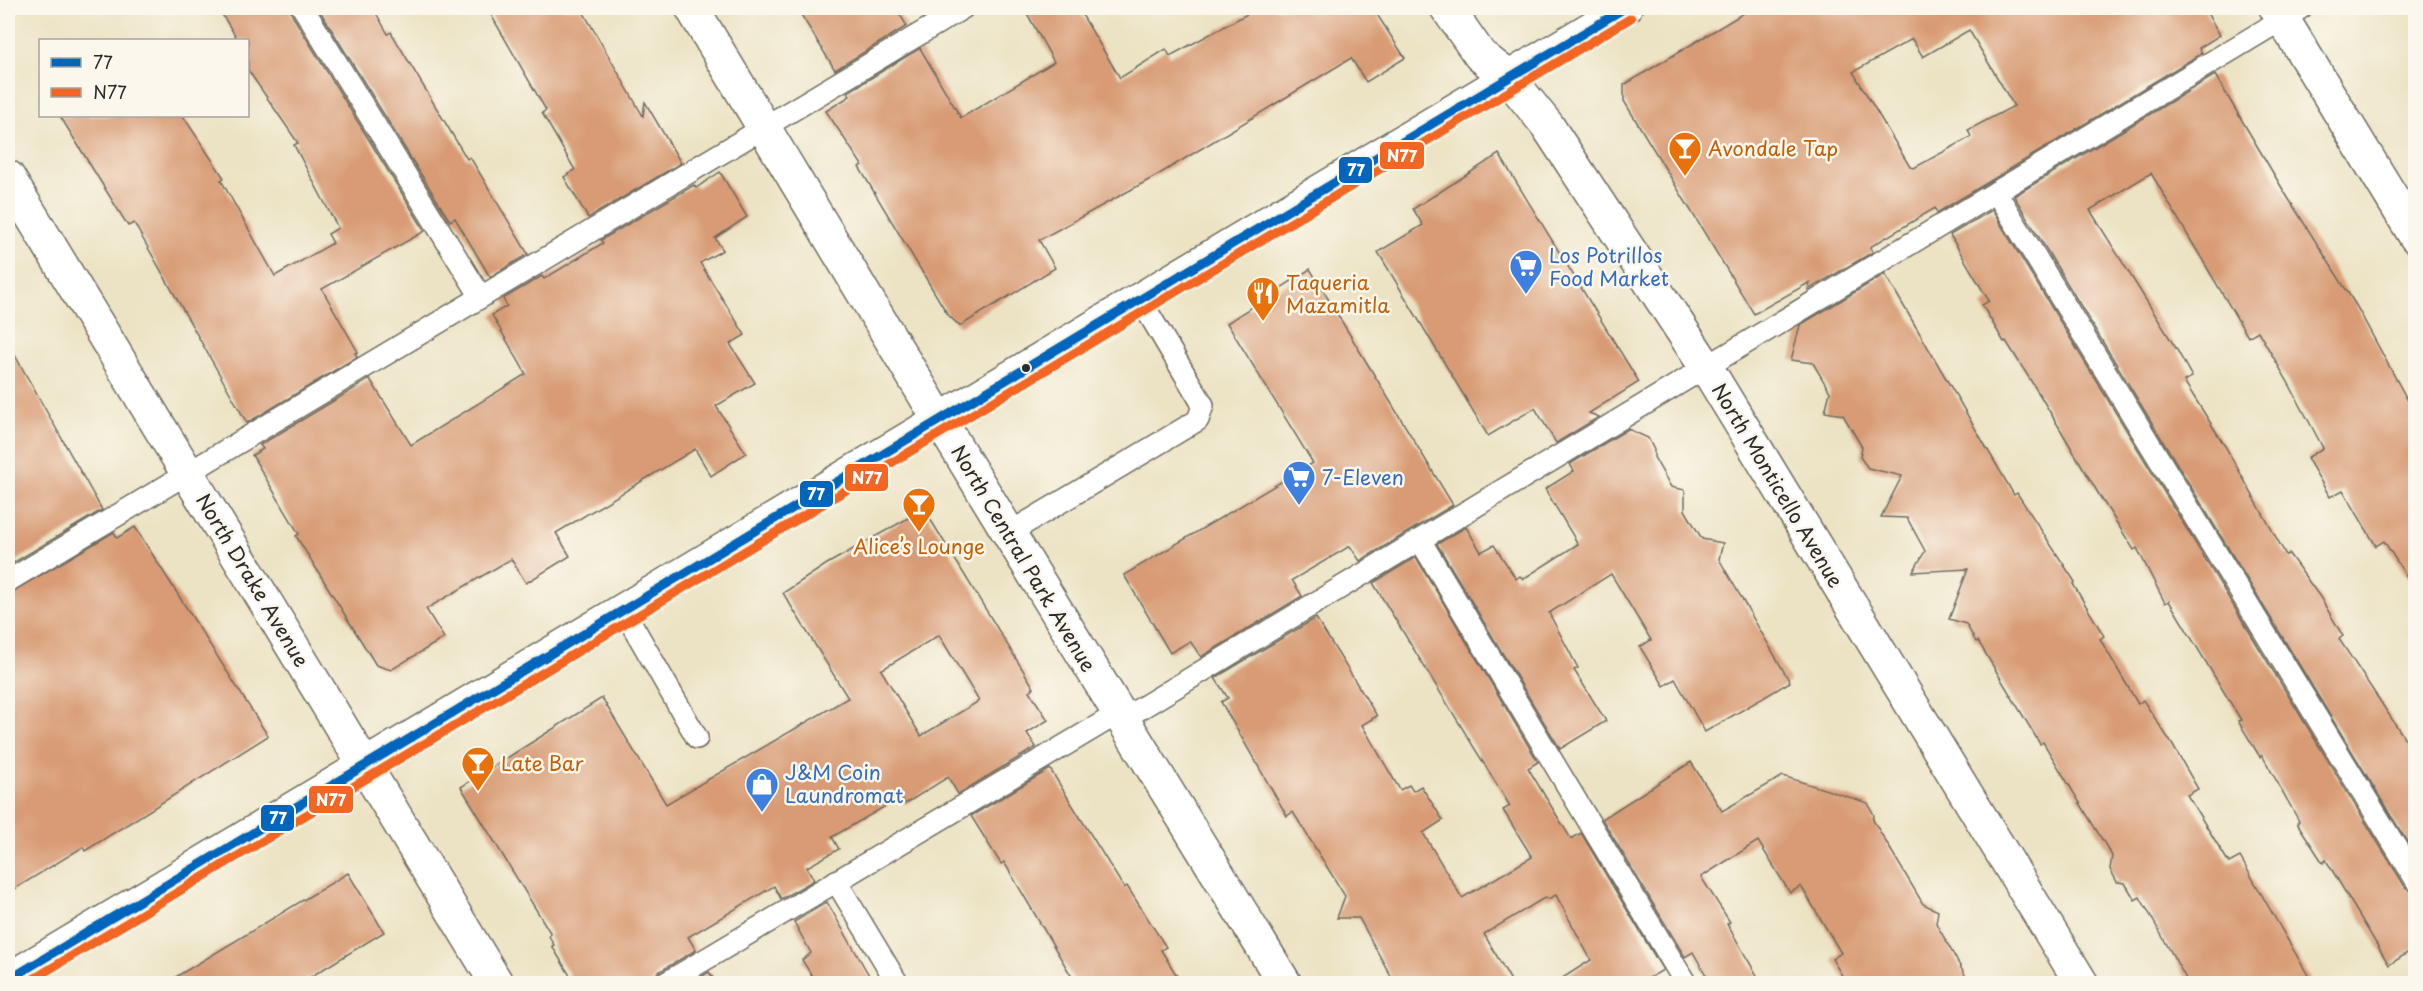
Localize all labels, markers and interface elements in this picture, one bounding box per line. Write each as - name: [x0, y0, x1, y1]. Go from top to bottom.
- legend: [39, 39, 249, 117]
- text: 77: [93, 48, 113, 75]
- text: N77: [93, 78, 127, 105]
- bar icon: Avondale Tap: [1667, 130, 1703, 177]
- place label: Avondale Tap: [1708, 133, 1838, 163]
- line badge: N77: [1379, 141, 1425, 170]
- text: N77: [1387, 143, 1418, 167]
- line badge: 77: [1338, 156, 1373, 184]
- text: 77: [1347, 157, 1365, 181]
- place label: Los Potrillos Food Market: [1549, 240, 1669, 293]
- supermarket icon: Los Potrillos Food Market: [1508, 248, 1544, 295]
- place label: Taqueria Mazamitla: [1286, 267, 1390, 320]
- restaurant icon: Taqueria Mazamitla: [1245, 275, 1281, 322]
- unlabelled marker: [1020, 362, 1032, 374]
- street label: North Monticello Avenue: [1705, 377, 1851, 593]
- street label: North Central Park Avenue: [944, 439, 1104, 677]
- supermarket icon: 7-Eleven: [1281, 459, 1317, 506]
- place label: 7-Eleven: [1322, 462, 1404, 492]
- line badge: N77: [844, 463, 889, 492]
- text: N77: [852, 465, 883, 489]
- line badge: 77: [799, 480, 834, 508]
- text: 77: [807, 481, 825, 505]
- bar icon: Alice’s Lounge: [901, 486, 937, 533]
- street label: North Drake Avenue: [189, 488, 317, 672]
- place label: Alice’s Lounge: [853, 531, 985, 561]
- bar icon: Late Bar: [460, 745, 496, 792]
- place label: Late Bar: [501, 748, 584, 778]
- place label: J&M Coin Laundromat: [785, 757, 903, 810]
- shop icon: J&M Coin Laundromat: [744, 766, 780, 813]
- line badge: N77: [308, 785, 354, 814]
- text: N77: [316, 787, 347, 811]
- line badge: 77: [260, 804, 295, 832]
- text: 77: [269, 805, 287, 829]

